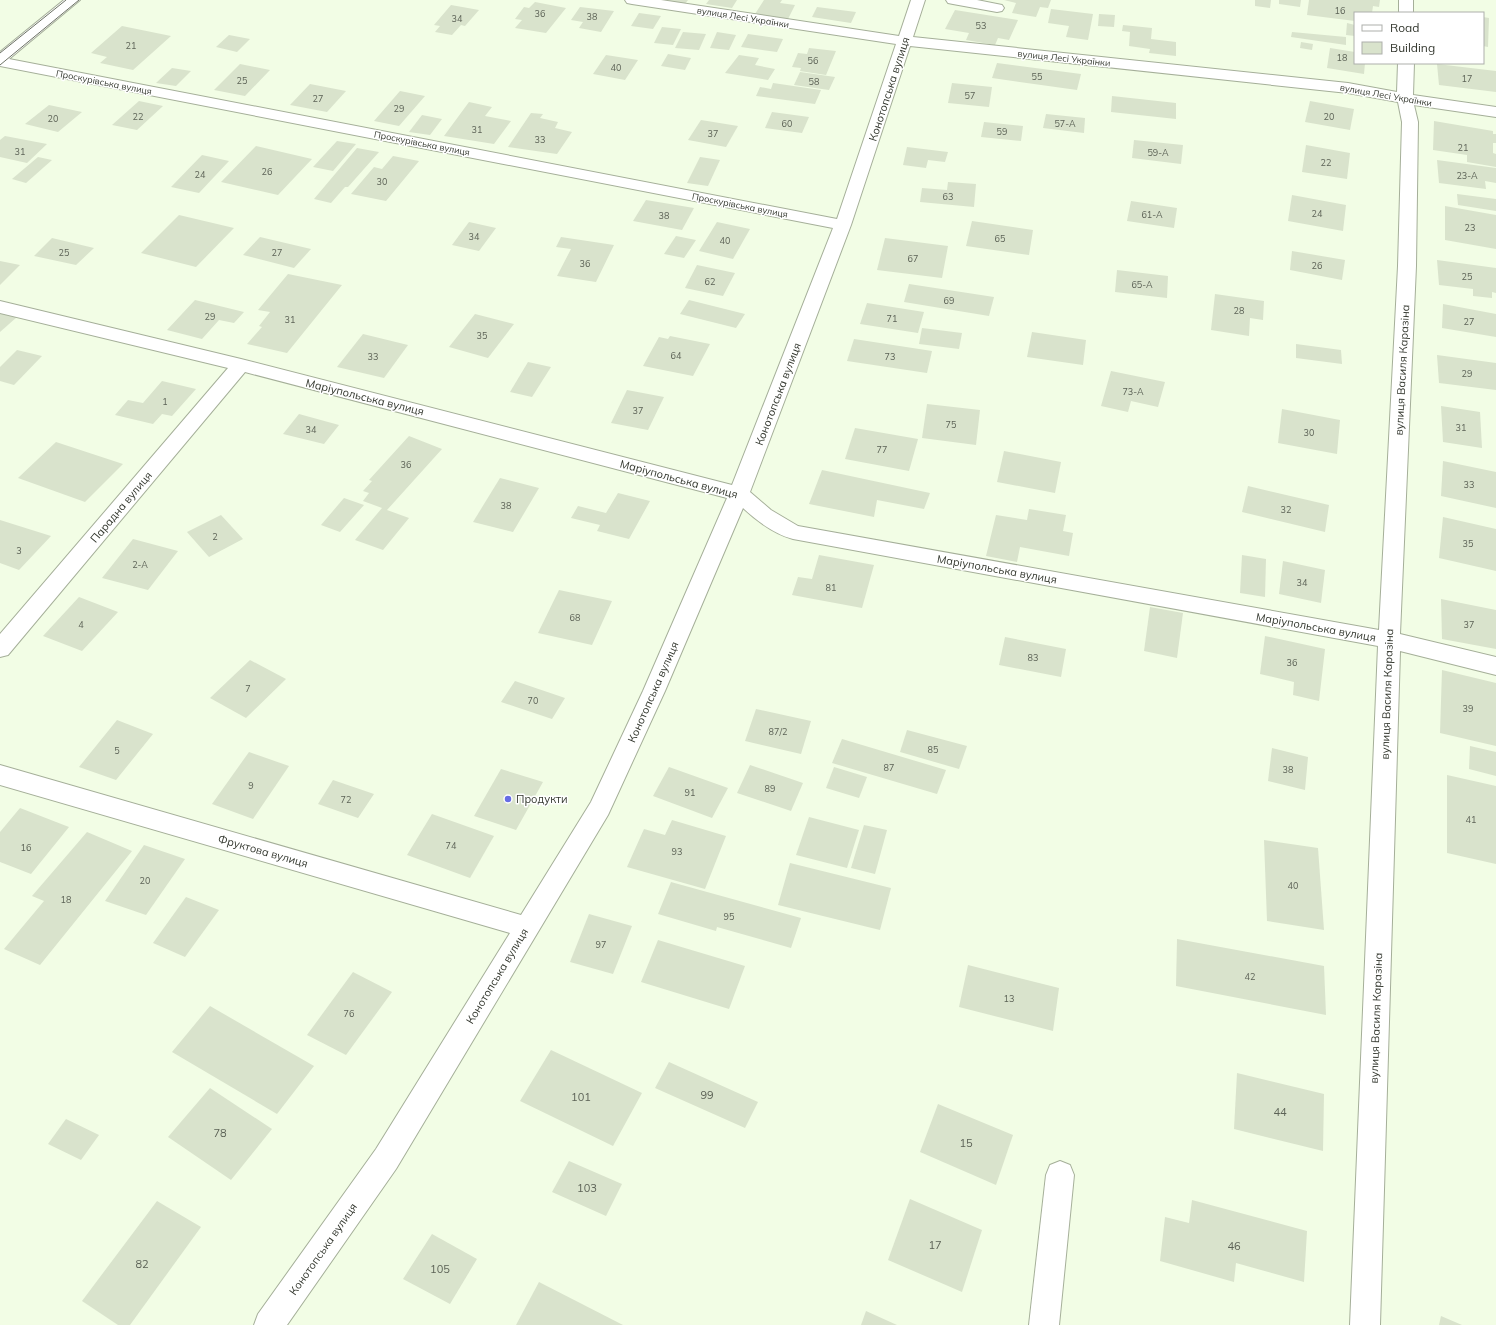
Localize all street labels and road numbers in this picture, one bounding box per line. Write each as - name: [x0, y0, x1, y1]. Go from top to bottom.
- street label: вулиця Лесі Українки: [696, 4, 790, 31]
- street label: Конотопська вулиця: [865, 35, 913, 143]
- street label: вулиця Лесі Українки: [1017, 48, 1111, 69]
- street label: Проскурівська вулиця: [55, 67, 153, 98]
- street label: вулиця Лесі Українки: [1339, 81, 1433, 109]
- street label: Проскурівська вулиця: [373, 128, 471, 159]
- street label: Проскурівська вулиця: [691, 190, 789, 221]
- street label: вулиця Василя Каразіна: [1392, 304, 1412, 436]
- street label: Конотопська вулиця: [752, 341, 804, 447]
- street label: Маріупольська вулиця: [304, 376, 426, 418]
- street label: Маріупольська вулиця: [619, 457, 739, 501]
- street label: Парадна вулиця: [87, 468, 155, 546]
- street label: Маріупольська вулиця: [936, 552, 1058, 586]
- street label: Маріупольська вулиця: [1255, 610, 1377, 644]
- street label: вулиця Василя Каразіна: [1378, 628, 1396, 760]
- street label: Конотопська вулиця: [624, 639, 682, 745]
- street label: Фруктова вулиця: [217, 831, 309, 871]
- street label: Конотопська вулиця: [463, 926, 531, 1026]
- street label: вулиця Василя Каразіна: [1367, 952, 1385, 1084]
- street label: Конотопська вулиця: [286, 1200, 360, 1298]

